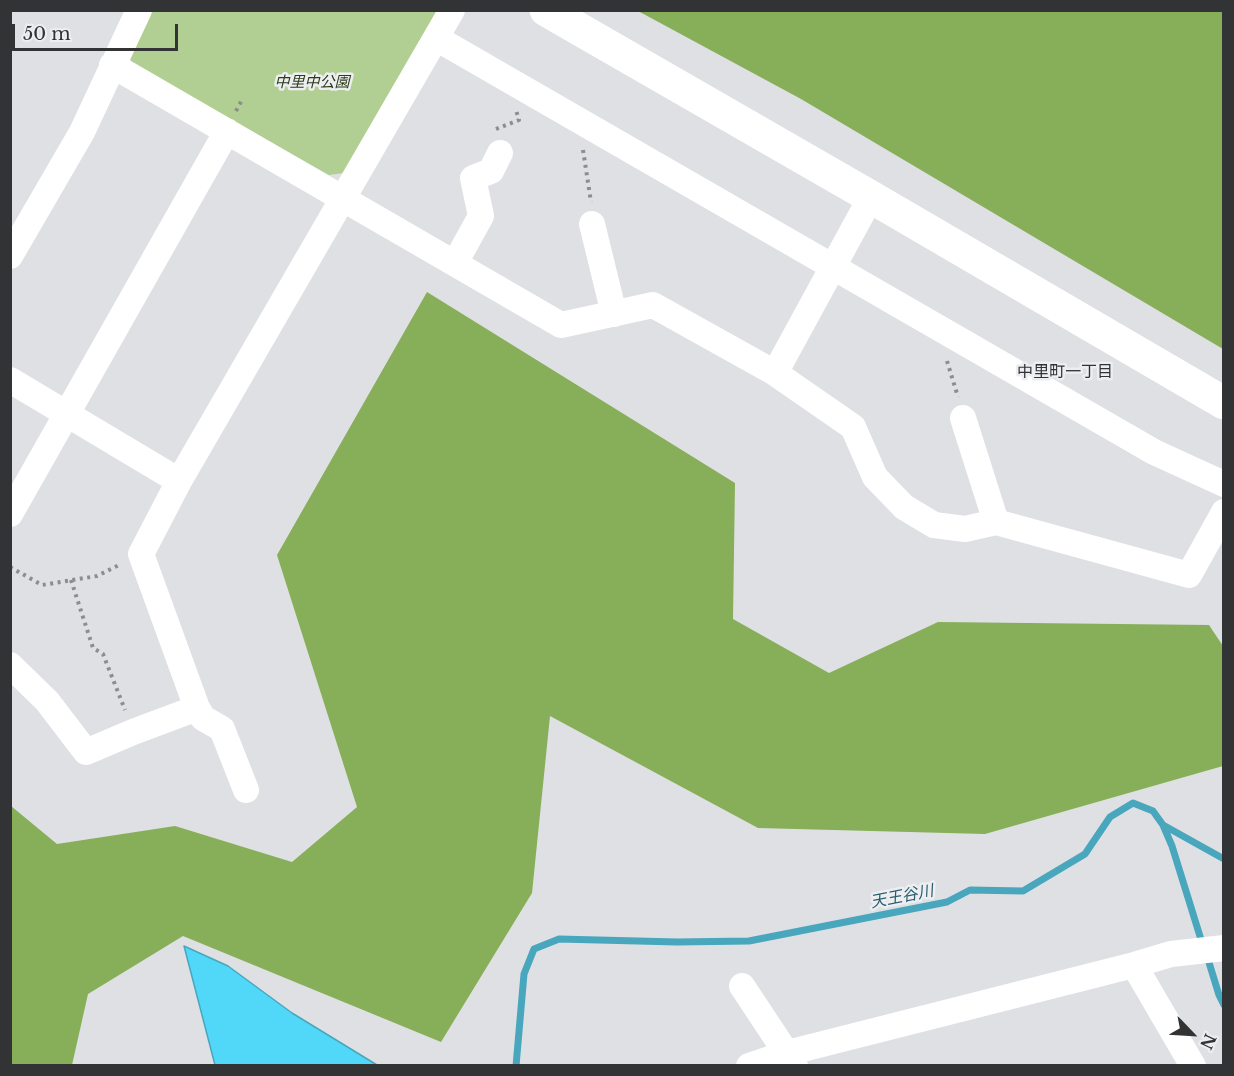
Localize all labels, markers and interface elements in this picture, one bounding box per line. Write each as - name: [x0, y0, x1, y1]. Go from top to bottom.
- scale bar: [15, 12, 182, 50]
- text: 50 m: [23, 23, 71, 45]
- park label: 中里中公園: [275, 74, 349, 92]
- district label: 中里町一丁目: [1017, 362, 1113, 382]
- water label: 天王谷川: [869, 881, 935, 913]
- north arrow: [1162, 1004, 1222, 1064]
- text: N: [1196, 1031, 1221, 1053]

